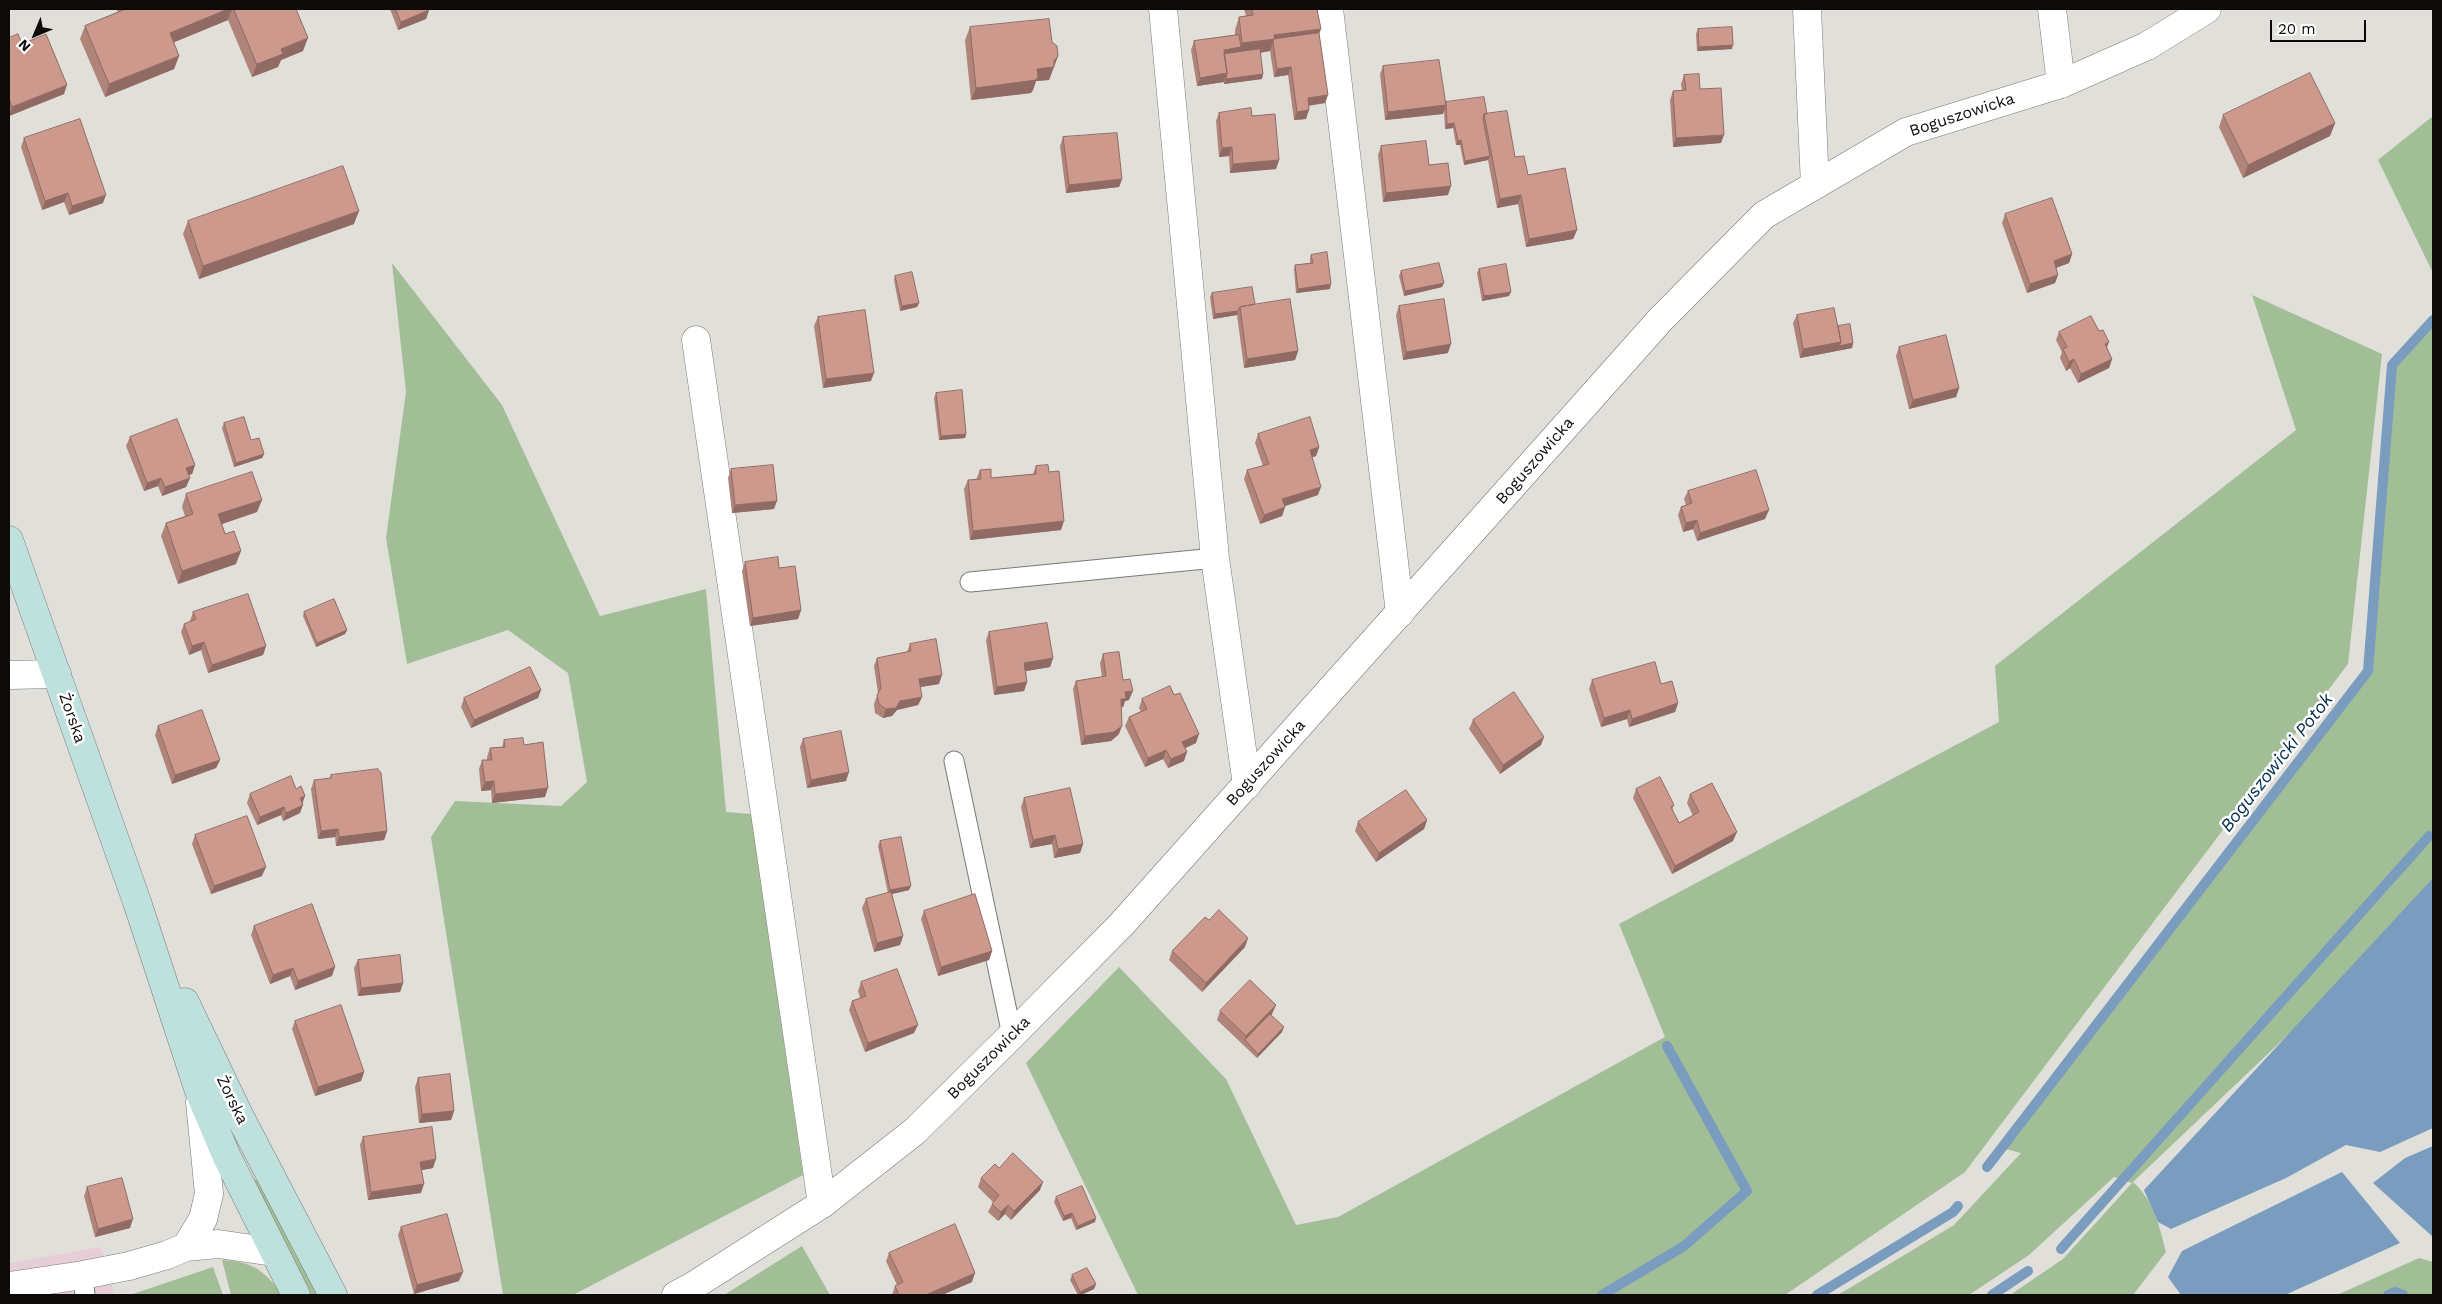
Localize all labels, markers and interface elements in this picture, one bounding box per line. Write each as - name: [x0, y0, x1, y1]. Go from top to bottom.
- north arrow: [10, 10, 60, 60]
- scale bar: [2272, 10, 2368, 42]
- text: 20 m: [2278, 20, 2316, 38]
- text: N: [15, 36, 34, 55]
- street label: Boguszowicka: [1907, 89, 2017, 141]
- street label: Boguszowicka: [1492, 414, 1578, 508]
- water label: Boguszowicki Potok: [2216, 689, 2338, 837]
- street label: Żorska: [54, 690, 90, 746]
- street label: Boguszowicka: [1222, 716, 1310, 810]
- street label: Boguszowicka: [944, 1013, 1034, 1103]
- street label: Żorska: [212, 1072, 252, 1128]

